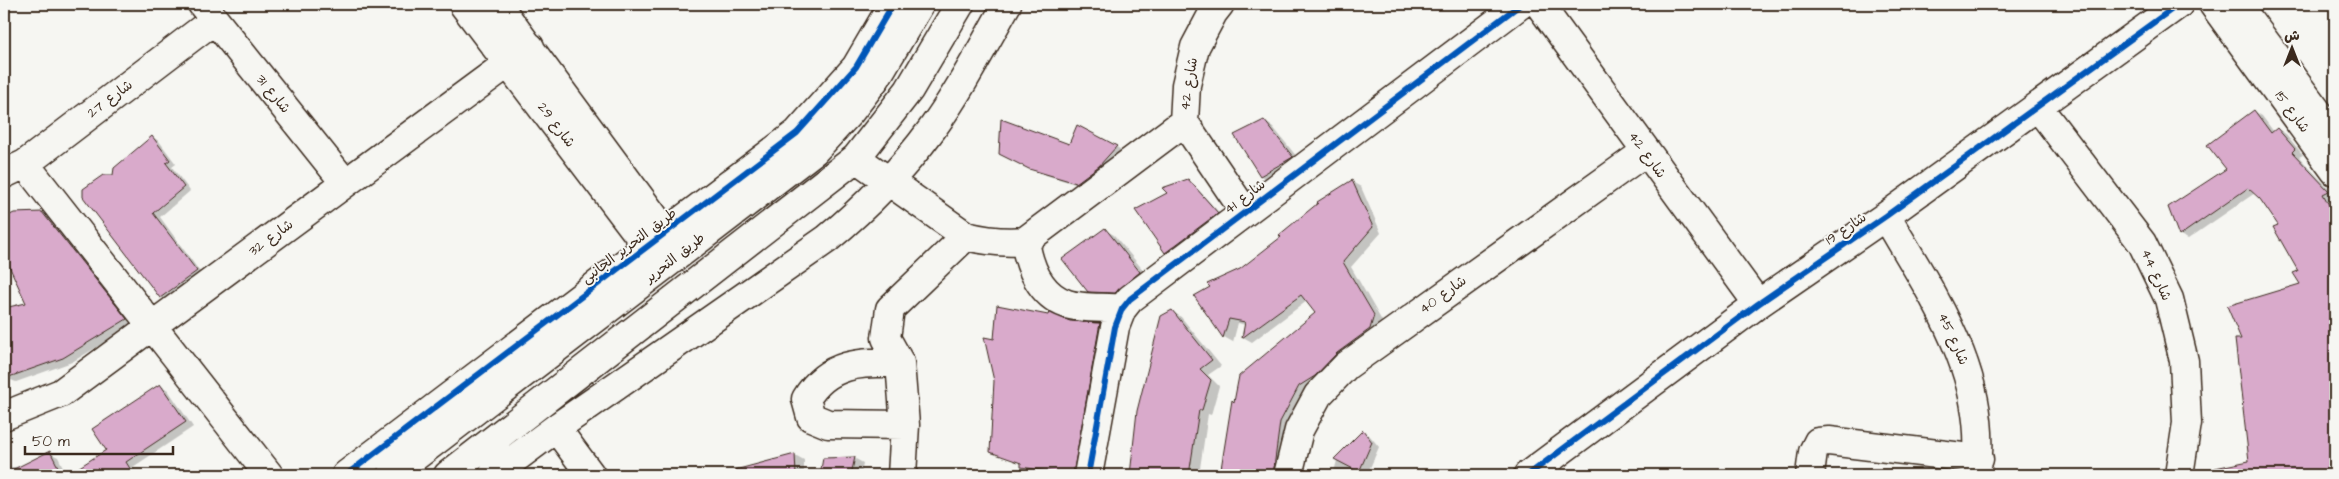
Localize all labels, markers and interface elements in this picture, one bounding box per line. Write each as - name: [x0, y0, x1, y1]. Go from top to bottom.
- north arrow: [2266, 22, 2316, 72]
- text: ش: [2284, 26, 2300, 46]
- street label: شارع 42: [1175, 56, 1203, 112]
- street label: شارع 31: [251, 70, 295, 118]
- street label: شارع 27: [83, 75, 137, 123]
- street label: شارع 15: [2270, 87, 2314, 137]
- street label: شارع 29: [532, 98, 580, 152]
- street label: شارع 42: [1623, 127, 1671, 183]
- street label: شارع 41: [1220, 175, 1270, 219]
- street label: طريق التحرير الجانبى: [578, 205, 680, 287]
- street label: شارع 19: [1821, 208, 1871, 250]
- street label: شارع 32: [244, 215, 298, 261]
- street label: طريق التحرير: [642, 229, 708, 287]
- street label: شارع 44: [2136, 246, 2176, 304]
- street label: شارع 40: [1415, 271, 1471, 319]
- street label: شارع 45: [1933, 310, 1973, 368]
- scale bar: [25, 424, 172, 456]
- text: 50 m: [32, 431, 70, 452]

